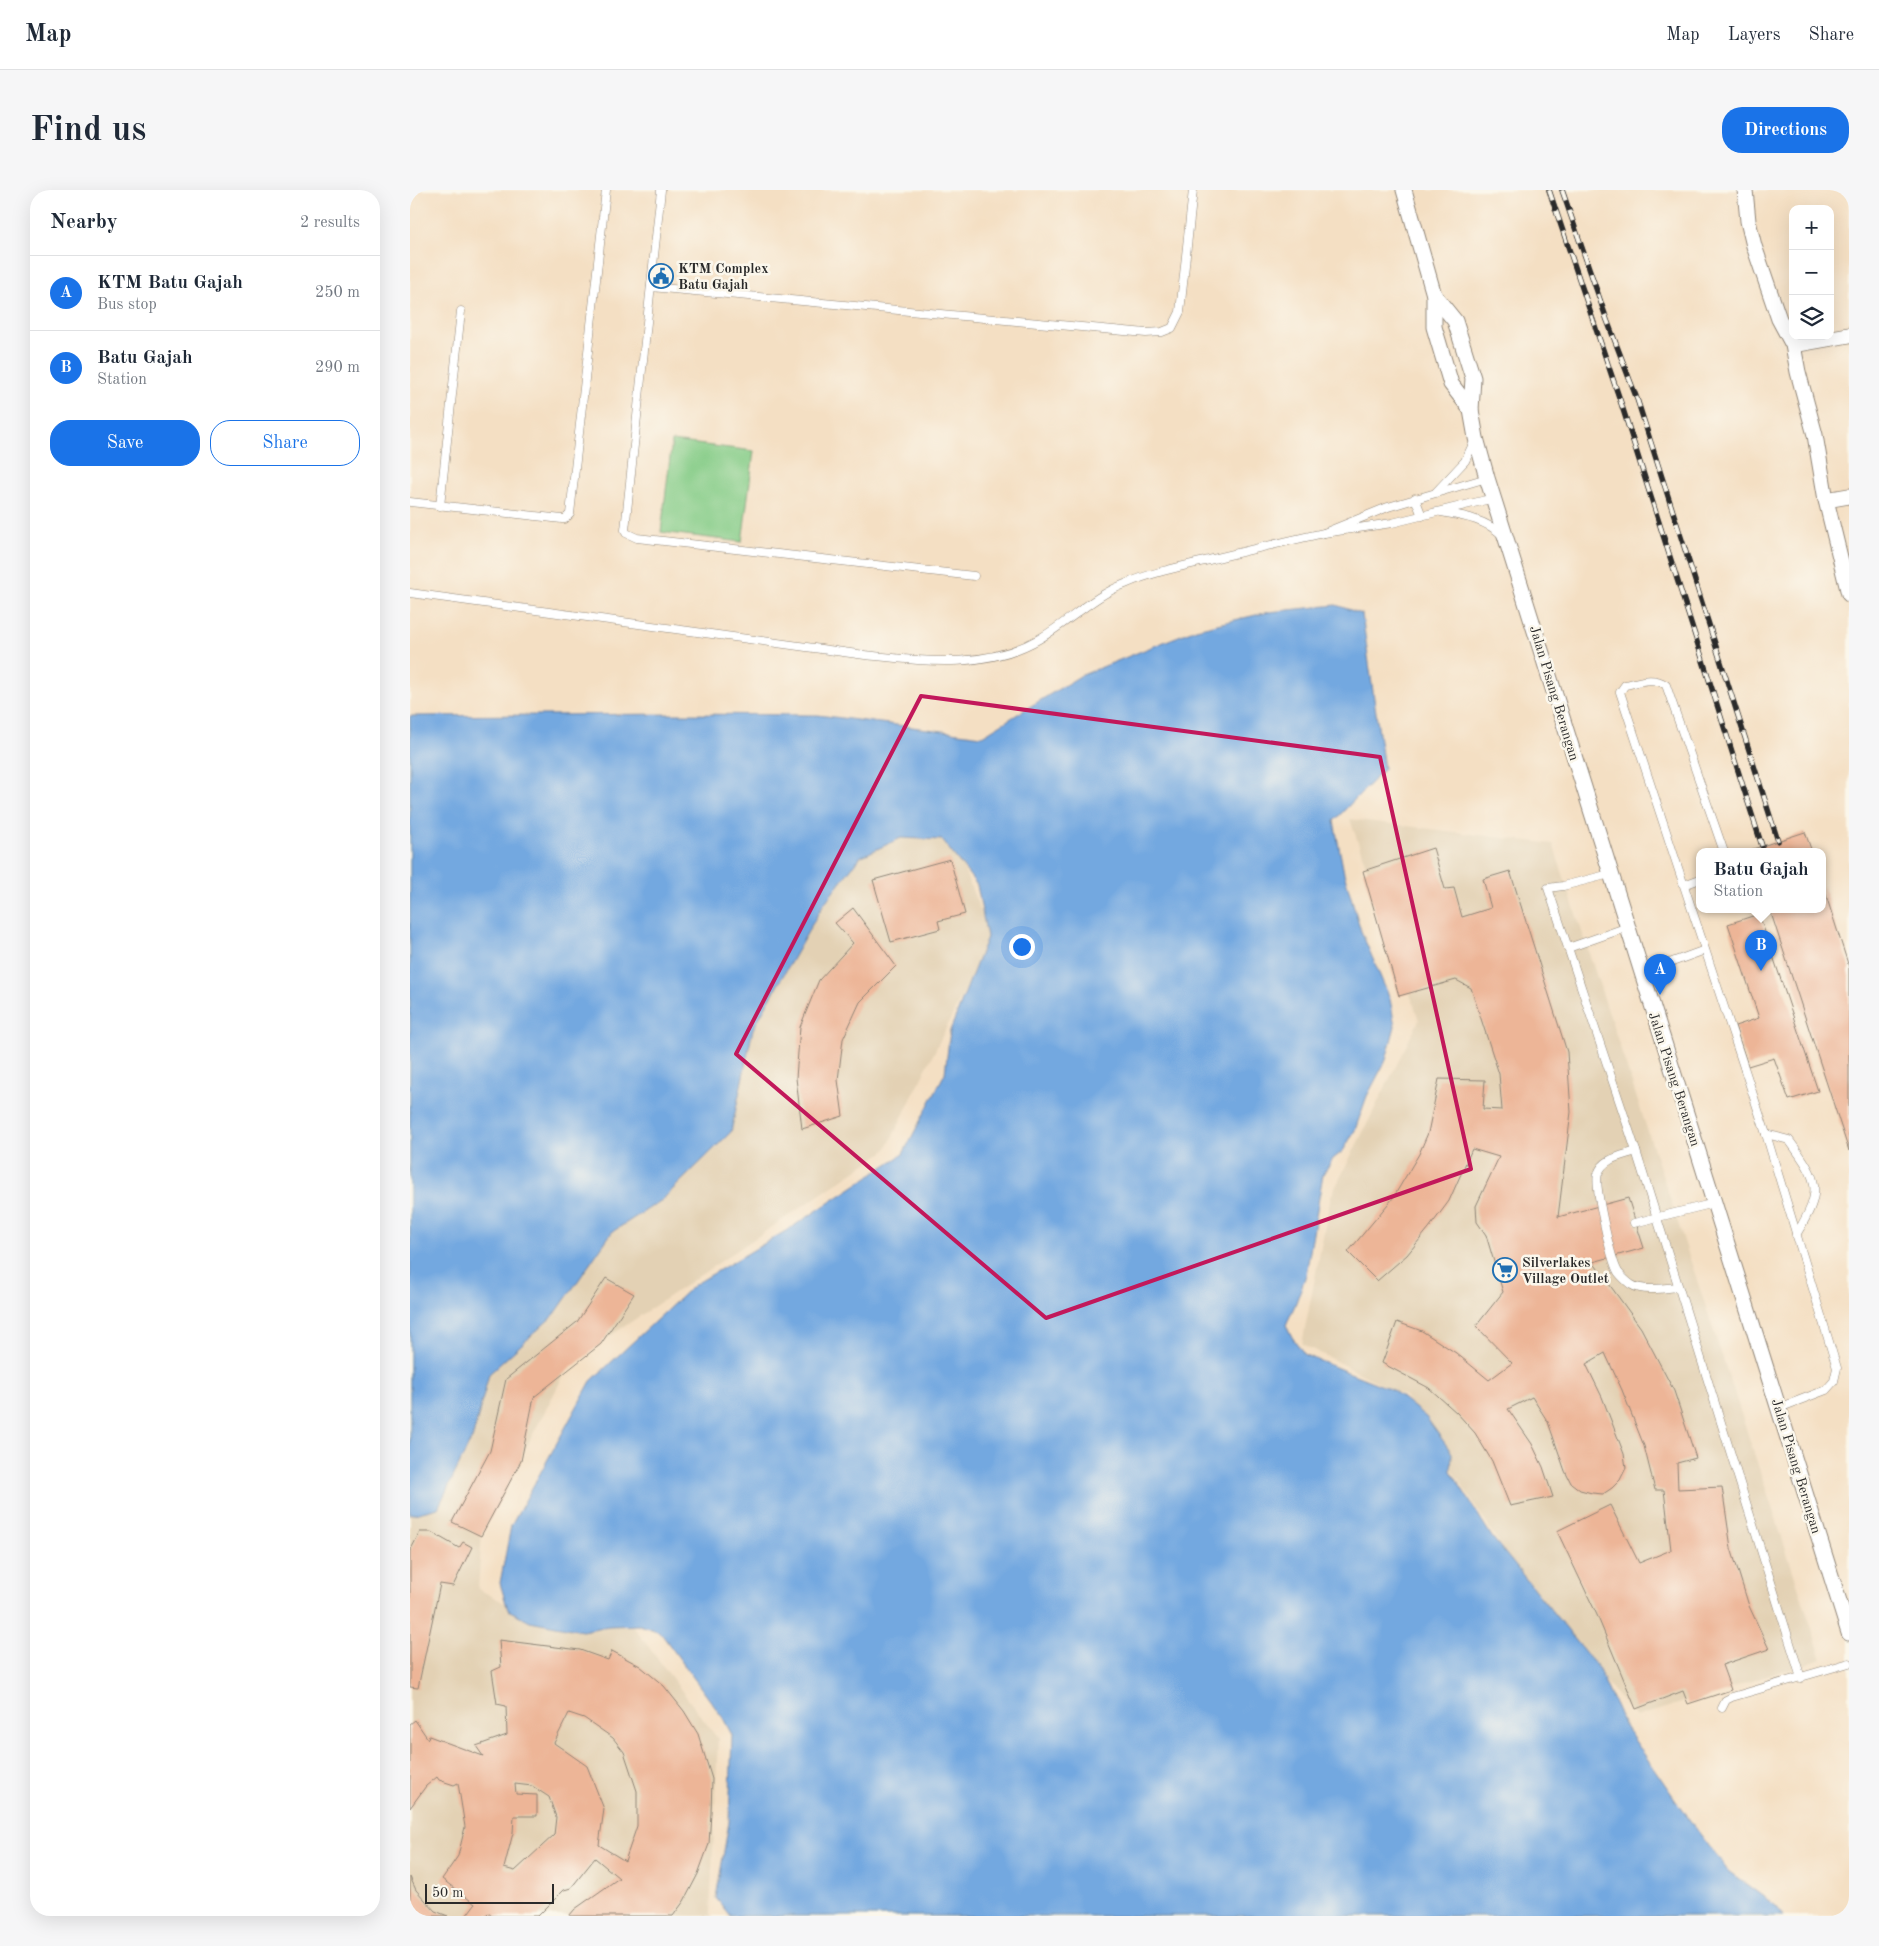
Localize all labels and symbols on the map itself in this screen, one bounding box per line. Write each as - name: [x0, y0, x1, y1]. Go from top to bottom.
- place label: KTM Complex Batu Gajah: [678, 262, 769, 292]
- public building icon: KTM Complex Batu Gajah: [648, 263, 674, 289]
- street label: Jalan Pisang Berangan: [1527, 624, 1581, 763]
- pin: B: [1745, 930, 1777, 971]
- your location: [1009, 934, 1035, 960]
- pin: A: [1644, 954, 1676, 995]
- street label: Jalan Pisang Berangan: [1646, 1010, 1703, 1149]
- place label: Silverlakes Village Outlet: [1522, 1256, 1609, 1286]
- supermarket icon: Silverlakes Village Outlet: [1492, 1257, 1518, 1283]
- street label: Jalan Pisang Berangan: [1769, 1397, 1823, 1536]
- scale bar: [425, 1881, 554, 1904]

